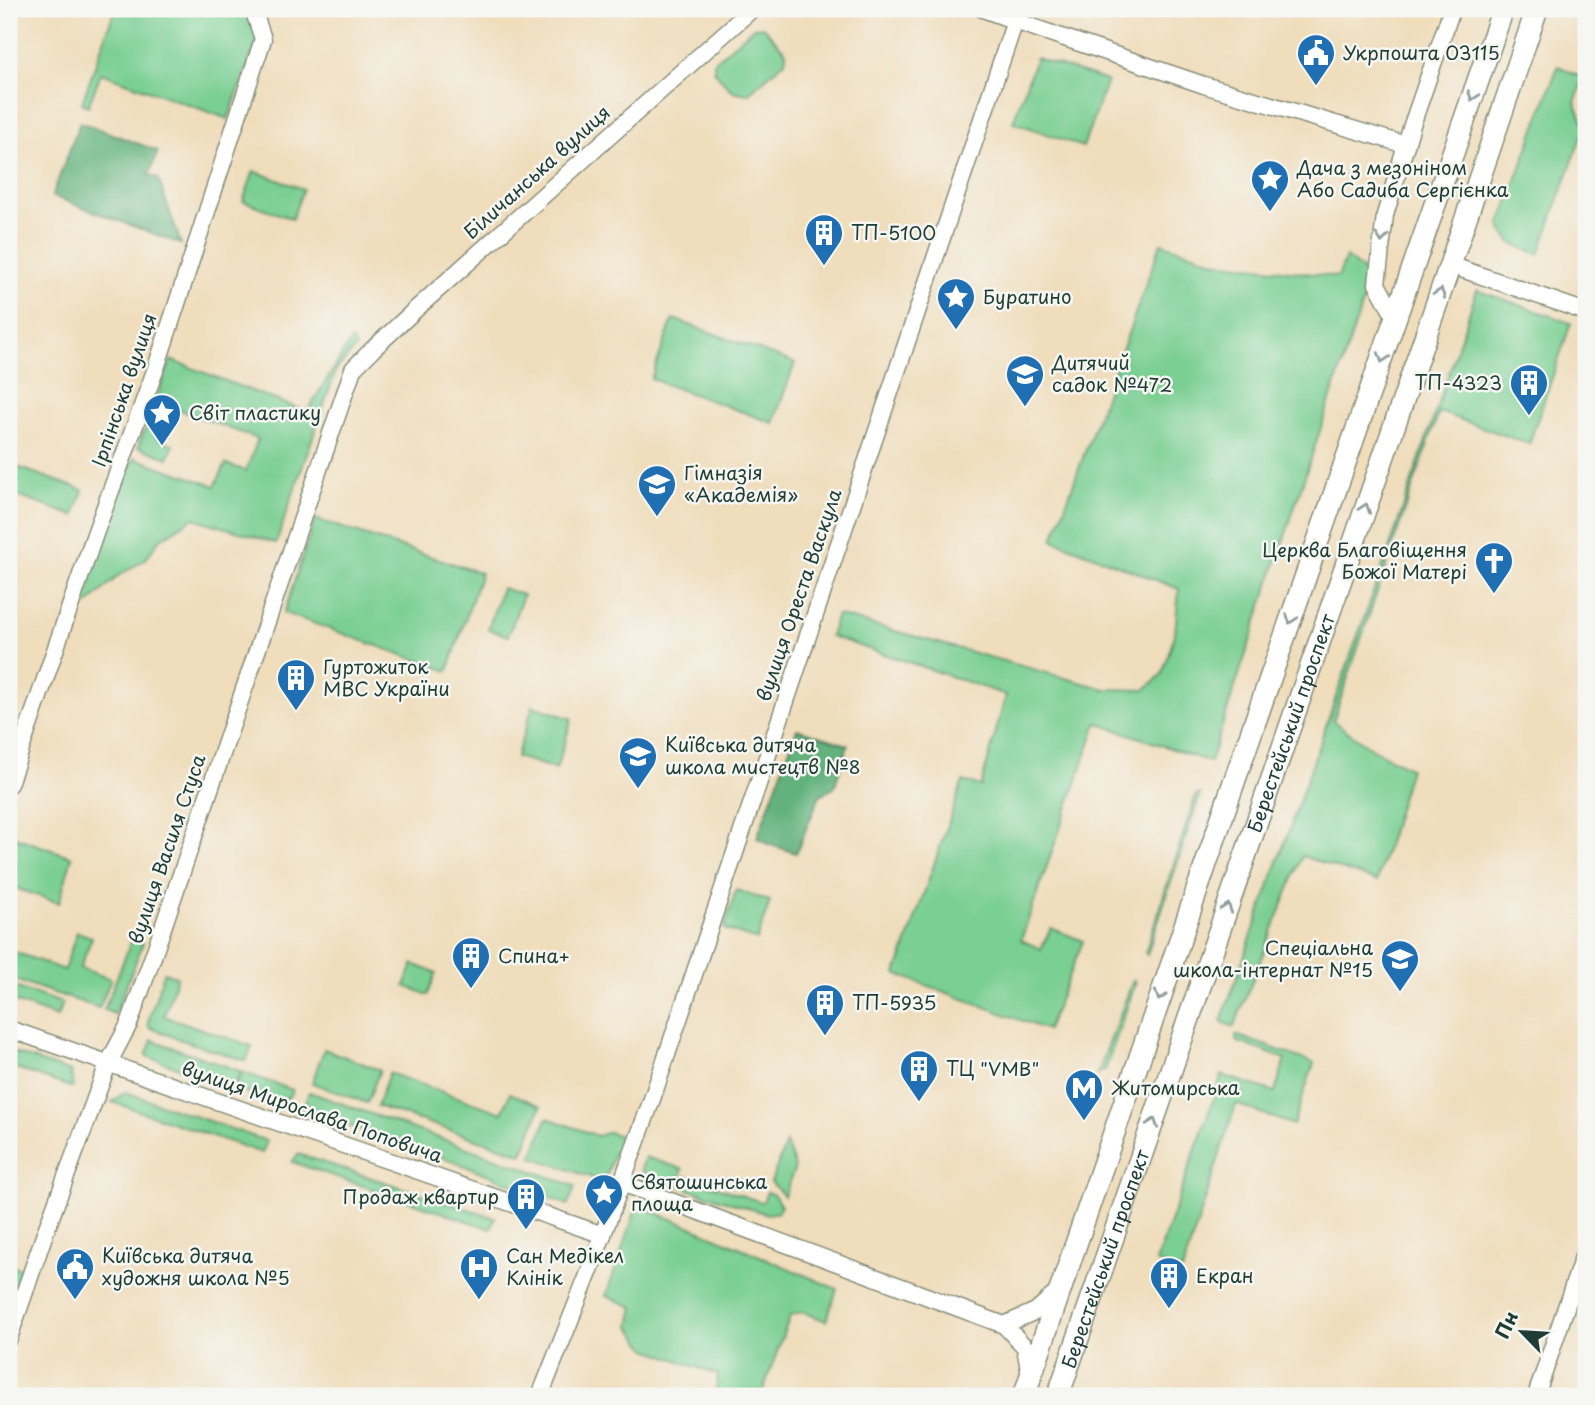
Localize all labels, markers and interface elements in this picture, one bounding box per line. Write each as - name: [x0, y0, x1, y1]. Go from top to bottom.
- public building icon: Укрпошта 03115: [1295, 32, 1337, 87]
- place label: Укрпошта 03115: [1343, 38, 1500, 66]
- one-way arrow: [1467, 90, 1481, 102]
- street label: Біличанська вулиця: [457, 98, 616, 245]
- place label: Дача з мезоніном Або Садиба Сергієнка: [1296, 153, 1509, 203]
- place icon: Дача з мезоніном Або Садиба Сергієнка: [1249, 158, 1291, 213]
- building icon: ТП-5100: [803, 212, 845, 267]
- place label: ТП-5100: [851, 218, 936, 246]
- one-way arrow: [1375, 232, 1390, 243]
- place icon: Буратино: [935, 276, 977, 331]
- place label: Буратино: [983, 282, 1072, 310]
- one-way arrow: [1432, 288, 1446, 300]
- street label: Ірпінська вулиця: [84, 309, 162, 470]
- place label: Дитячий садок №472: [1051, 348, 1172, 398]
- one-way arrow: [1377, 351, 1391, 363]
- school or university icon: Дитячий садок №472: [1004, 353, 1046, 408]
- building icon: ТП-4323: [1508, 362, 1550, 417]
- place label: ТП-4323: [1415, 368, 1502, 396]
- place icon: Світ пластику: [141, 392, 183, 447]
- place label: Світ пластику: [189, 398, 321, 426]
- place label: Гімназія «Академія»: [684, 458, 798, 508]
- school or university icon: Гімназія «Академія»: [636, 463, 678, 518]
- street label: вулиця Ореста Васкула: [748, 484, 848, 705]
- one-way arrow: [1357, 503, 1371, 515]
- place label: Церква Благовіщення Божої Матері: [1262, 535, 1467, 585]
- church icon: Церква Благовіщення Божої Матері: [1473, 540, 1515, 595]
- street label: Берестейський проспект: [1239, 609, 1341, 836]
- one-way arrow: [1285, 612, 1299, 624]
- place label: Гуртожиток МВС України: [323, 652, 450, 702]
- building icon: Гуртожиток МВС України: [275, 657, 317, 712]
- place label: Київська дитяча школа мистецтв №8: [665, 730, 861, 780]
- school or university icon: Київська дитяча школа мистецтв №8: [617, 735, 659, 790]
- street label: вулиця Василя Стуса: [120, 750, 212, 947]
- one-way arrow: [1219, 903, 1233, 915]
- place label: Спеціальна школа-інтернат №15: [1173, 933, 1373, 983]
- building icon: Спина+: [450, 935, 492, 990]
- school or university icon: Спеціальна школа-інтернат №15: [1379, 938, 1421, 993]
- place label: Спина+: [498, 941, 570, 969]
- building icon: ТП-5935: [804, 982, 846, 1037]
- place label: ТП-5935: [852, 988, 937, 1016]
- one-way arrow: [1154, 989, 1168, 1001]
- building icon: ТЦ "VMB": [898, 1048, 940, 1103]
- street label: вулиця Мирослава Поповича: [178, 1053, 446, 1169]
- place label: ТЦ "VMB": [946, 1054, 1039, 1082]
- metro station icon: Житомирська: [1063, 1067, 1105, 1122]
- place label: Житомирська: [1111, 1073, 1240, 1101]
- one-way arrow: [1145, 1118, 1159, 1130]
- street label: Берестейський проспект: [1054, 1145, 1156, 1372]
- place label: Святошинська площа: [631, 1167, 768, 1217]
- place icon: Святошинська площа: [583, 1172, 625, 1227]
- building icon: Продаж квартир: [505, 1176, 547, 1231]
- place label: Продаж квартир: [343, 1182, 499, 1210]
- place label: Київська дитяча художня школа №5: [102, 1241, 290, 1291]
- place label: Сан Медікел Клінік: [506, 1241, 624, 1291]
- public building icon: Київська дитяча художня школа №5: [54, 1246, 96, 1301]
- hospital icon: Сан Медікел Клінік: [458, 1246, 500, 1301]
- building icon: Екран: [1148, 1255, 1190, 1310]
- place label: Екран: [1196, 1261, 1254, 1289]
- north arrow: [1486, 1296, 1556, 1366]
- text: Пн: [1487, 1306, 1524, 1343]

